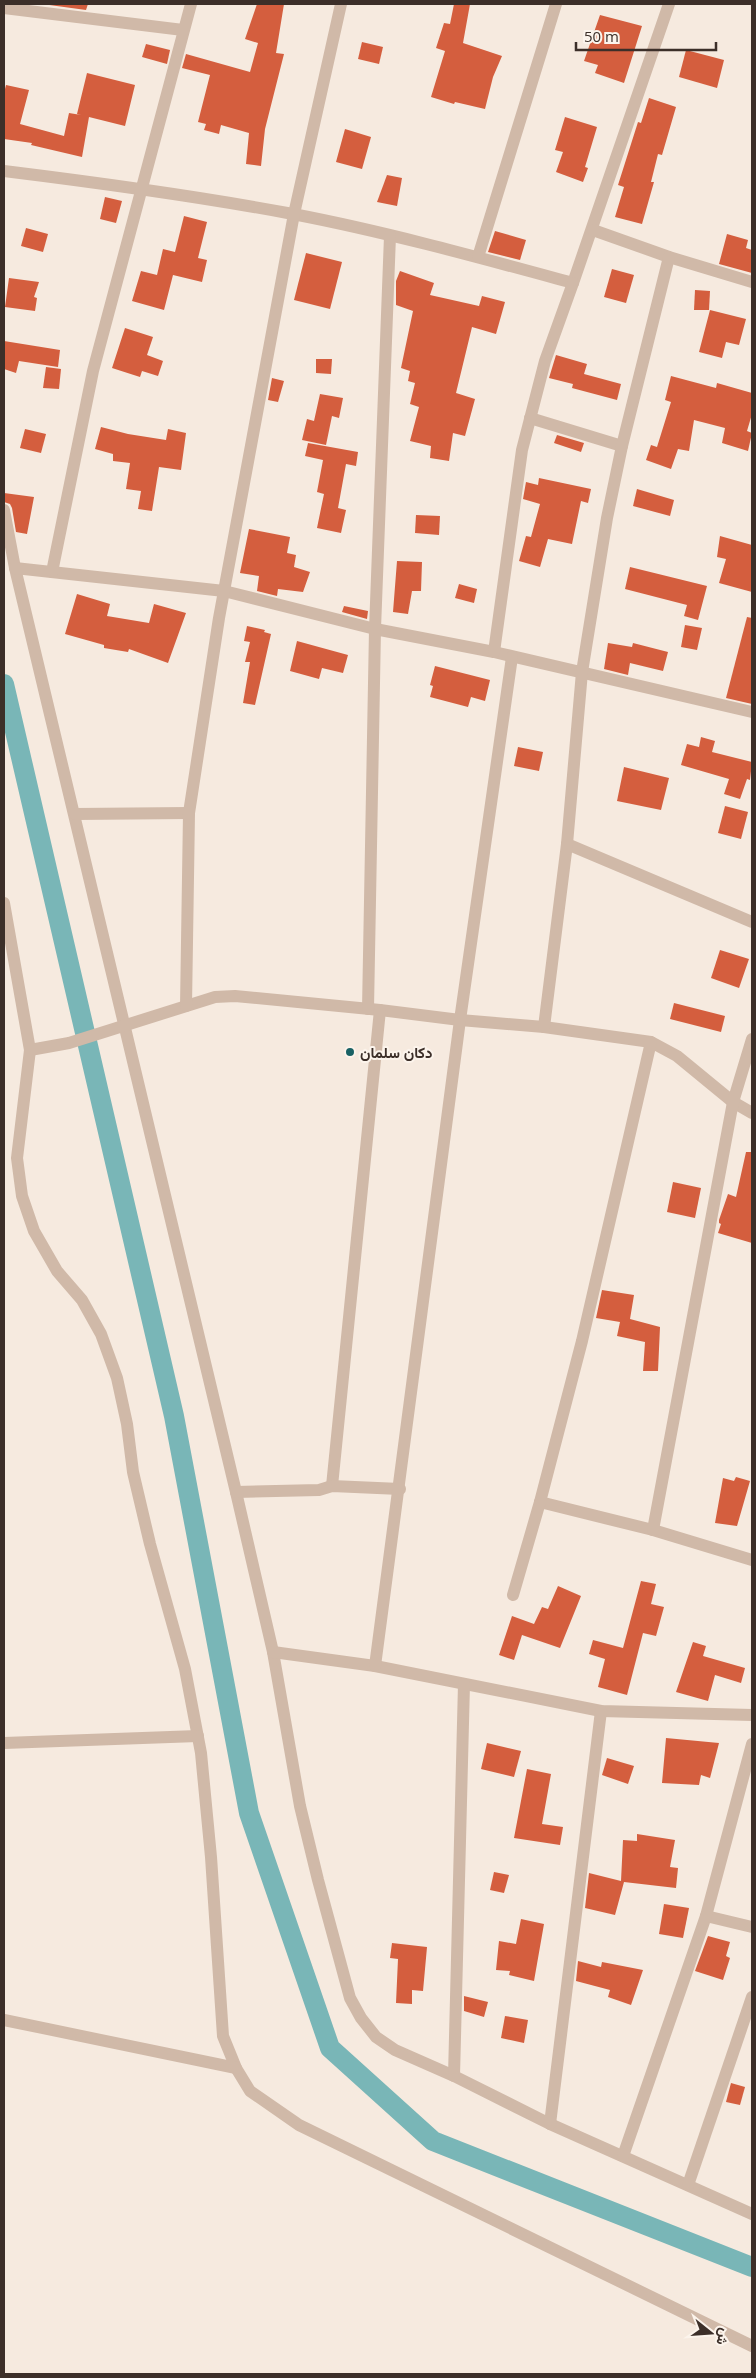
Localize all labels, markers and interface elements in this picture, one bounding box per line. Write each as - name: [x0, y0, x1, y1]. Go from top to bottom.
- scale bar: [576, 20, 716, 52]
- text: 50 m: [584, 26, 619, 46]
- place label: دكان سلمان: [360, 1042, 433, 1062]
- marker: دكان سلمان: [344, 1046, 356, 1058]
- north arrow: [686, 2308, 736, 2358]
- text: ش: [712, 2326, 735, 2348]

